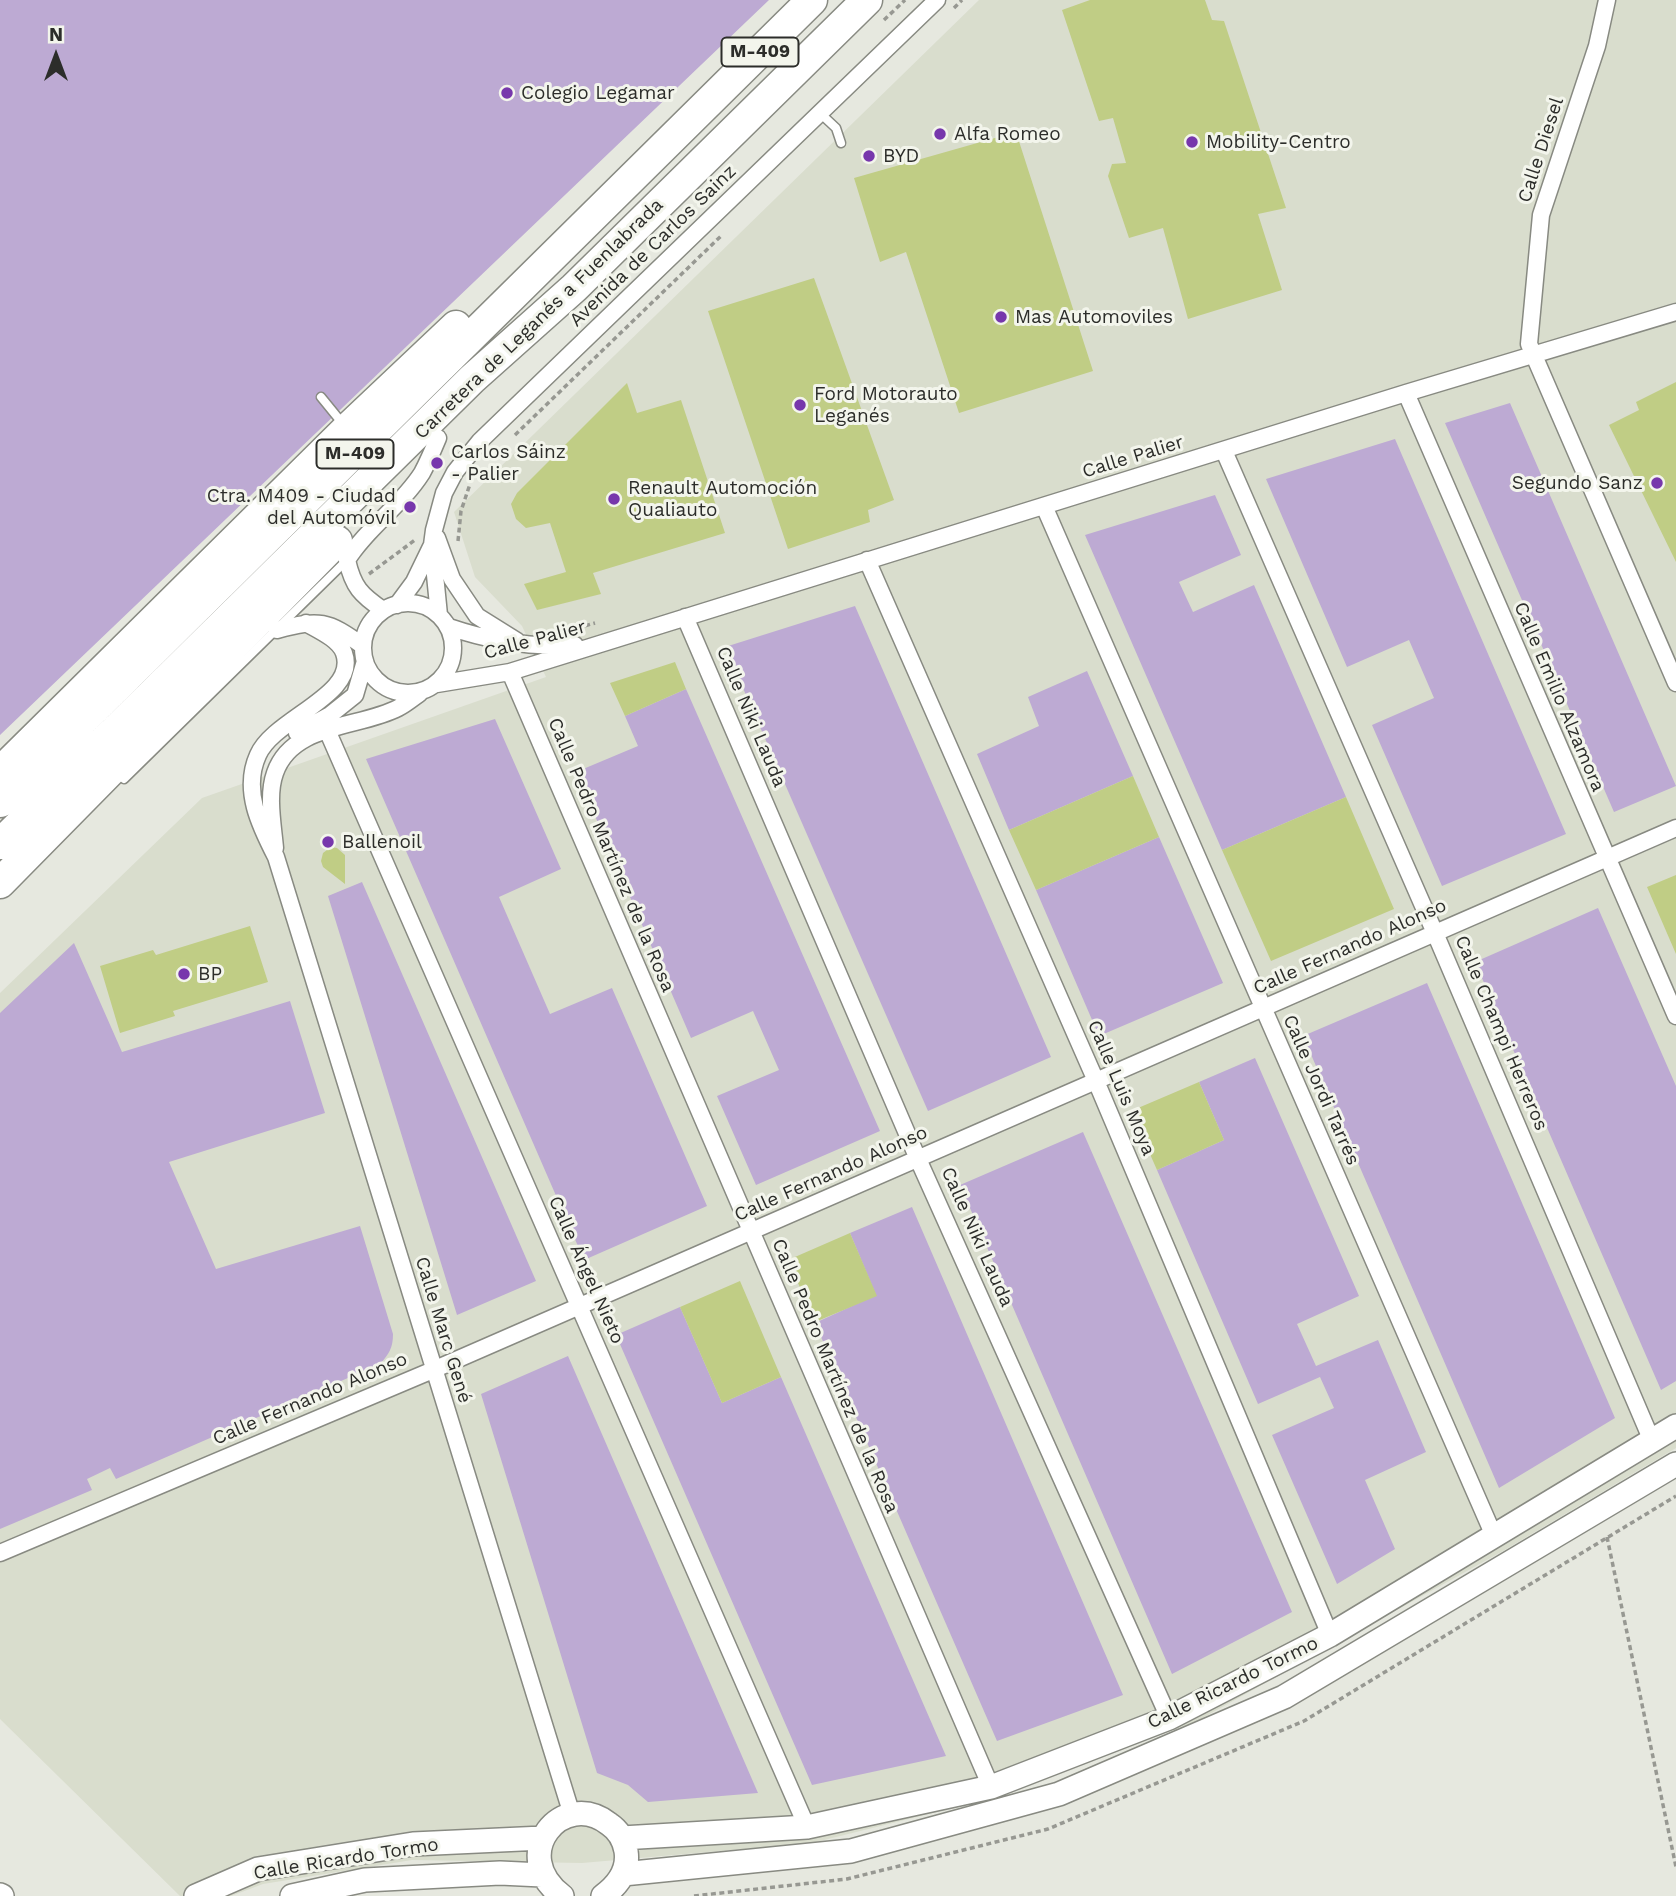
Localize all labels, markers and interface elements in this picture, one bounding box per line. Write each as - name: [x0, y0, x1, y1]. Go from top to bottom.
- north arrow: [21, 21, 91, 91]
- text: N: [49, 23, 63, 46]
- road number: M-409: [722, 38, 798, 66]
- place label: Colegio Legamar: [521, 82, 675, 104]
- marker: Colegio Legamar: [499, 85, 515, 101]
- street label: Calle Diesel: [1513, 95, 1569, 205]
- place label: Alfa Romeo: [954, 123, 1061, 145]
- marker: Alfa Romeo: [932, 126, 948, 142]
- place label: Mobility-Centro: [1206, 131, 1351, 153]
- marker: Mobility-Centro: [1184, 134, 1200, 150]
- place label: BYD: [883, 145, 919, 167]
- marker: BYD: [861, 148, 877, 164]
- street label: Avenida de Carlos Sainz: [565, 160, 741, 332]
- street label: Carretera de Leganés a Fuenlabrada: [410, 194, 668, 444]
- place label: Mas Automoviles: [1015, 306, 1173, 328]
- marker: Mas Automoviles: [993, 309, 1009, 325]
- place label: Ford Motorauto Leganés: [814, 383, 958, 427]
- marker: Ford Motorauto Leganés: [792, 397, 808, 413]
- street label: Calle Palier: [1080, 431, 1186, 483]
- road number: M-409: [316, 440, 394, 468]
- place label: Carlos Sáinz - Palier: [451, 441, 566, 485]
- marker: Carlos Sáinz - Palier: [429, 455, 445, 471]
- place label: Segundo Sanz: [1512, 472, 1643, 494]
- marker: Segundo Sanz: [1649, 475, 1665, 491]
- place label: Renault Automoción Qualiauto: [628, 477, 817, 521]
- place label: Ctra. M409 - Ciudad del Automóvil: [207, 485, 396, 529]
- marker: Renault Automoción Qualiauto: [606, 491, 622, 507]
- marker: Ctra. M409 - Ciudad del Automóvil: [402, 499, 418, 515]
- street label: Calle Emilio Alzamora: [1509, 599, 1609, 795]
- street label: Calle Palier: [481, 615, 589, 665]
- street label: Calle Niki Lauda: [711, 643, 791, 791]
- street label: Calle Pedro Martínez de la Rosa: [543, 714, 679, 996]
- place label: Ballenoil: [342, 831, 422, 853]
- marker: Ballenoil: [320, 834, 336, 850]
- street label: Calle Fernando Alonso: [1250, 894, 1450, 1000]
- street label: Calle Champi Herreros: [1450, 932, 1552, 1134]
- place label: BP: [198, 963, 222, 985]
- marker: BP: [176, 966, 192, 982]
- street label: Calle Jordi Tarrés: [1278, 1011, 1364, 1169]
- street label: Calle Luis Moya: [1082, 1017, 1160, 1159]
- street label: Calle Fernando Alonso: [731, 1121, 931, 1227]
- street label: Calle Niki Lauda: [936, 1164, 1018, 1310]
- street label: Calle Ángel Nieto: [543, 1192, 629, 1348]
- street label: Calle Pedro Martínez de la Rosa: [767, 1235, 903, 1517]
- street label: Calle Marc Gené: [410, 1254, 476, 1406]
- street label: Calle Fernando Alonso: [209, 1348, 411, 1450]
- street label: Calle Ricardo Tormo: [1144, 1632, 1322, 1734]
- street label: Calle Ricardo Tormo: [252, 1833, 440, 1885]

